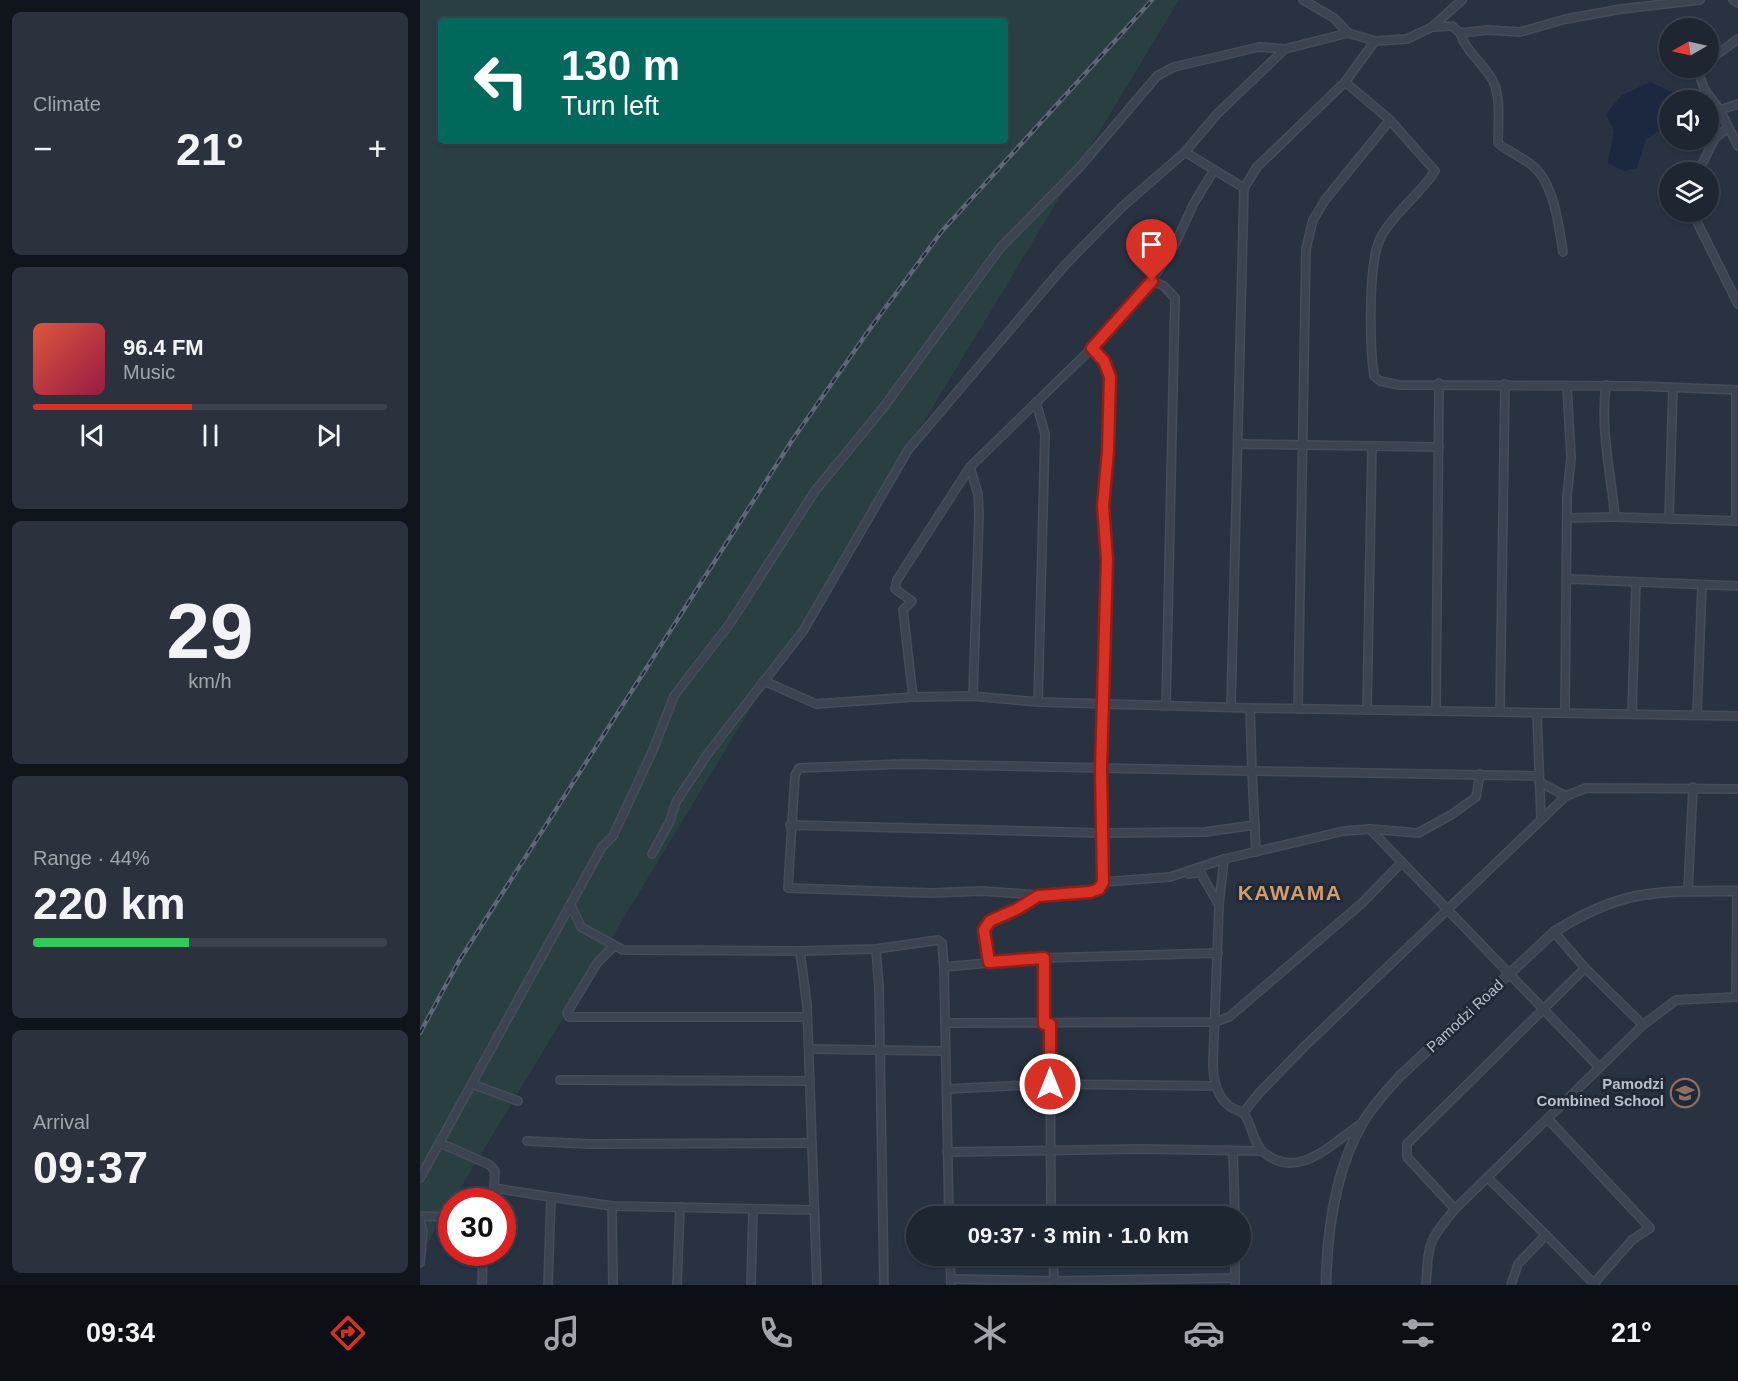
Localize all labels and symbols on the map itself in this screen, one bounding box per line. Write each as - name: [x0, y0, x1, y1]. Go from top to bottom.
- north arrow: [1659, 18, 1719, 78]
- pin: [1126, 219, 1177, 281]
- district label: KAWAMA: [1238, 881, 1342, 904]
- street label: Pamodzi Road: [1423, 976, 1506, 1055]
- position arrow: [1018, 1052, 1082, 1116]
- place label: Pamodzi Combined School: [1537, 1075, 1664, 1109]
- school or university icon: Pamodzi Combined School: [1669, 1077, 1701, 1109]
- speed limit sign: 30: [438, 1188, 516, 1266]

